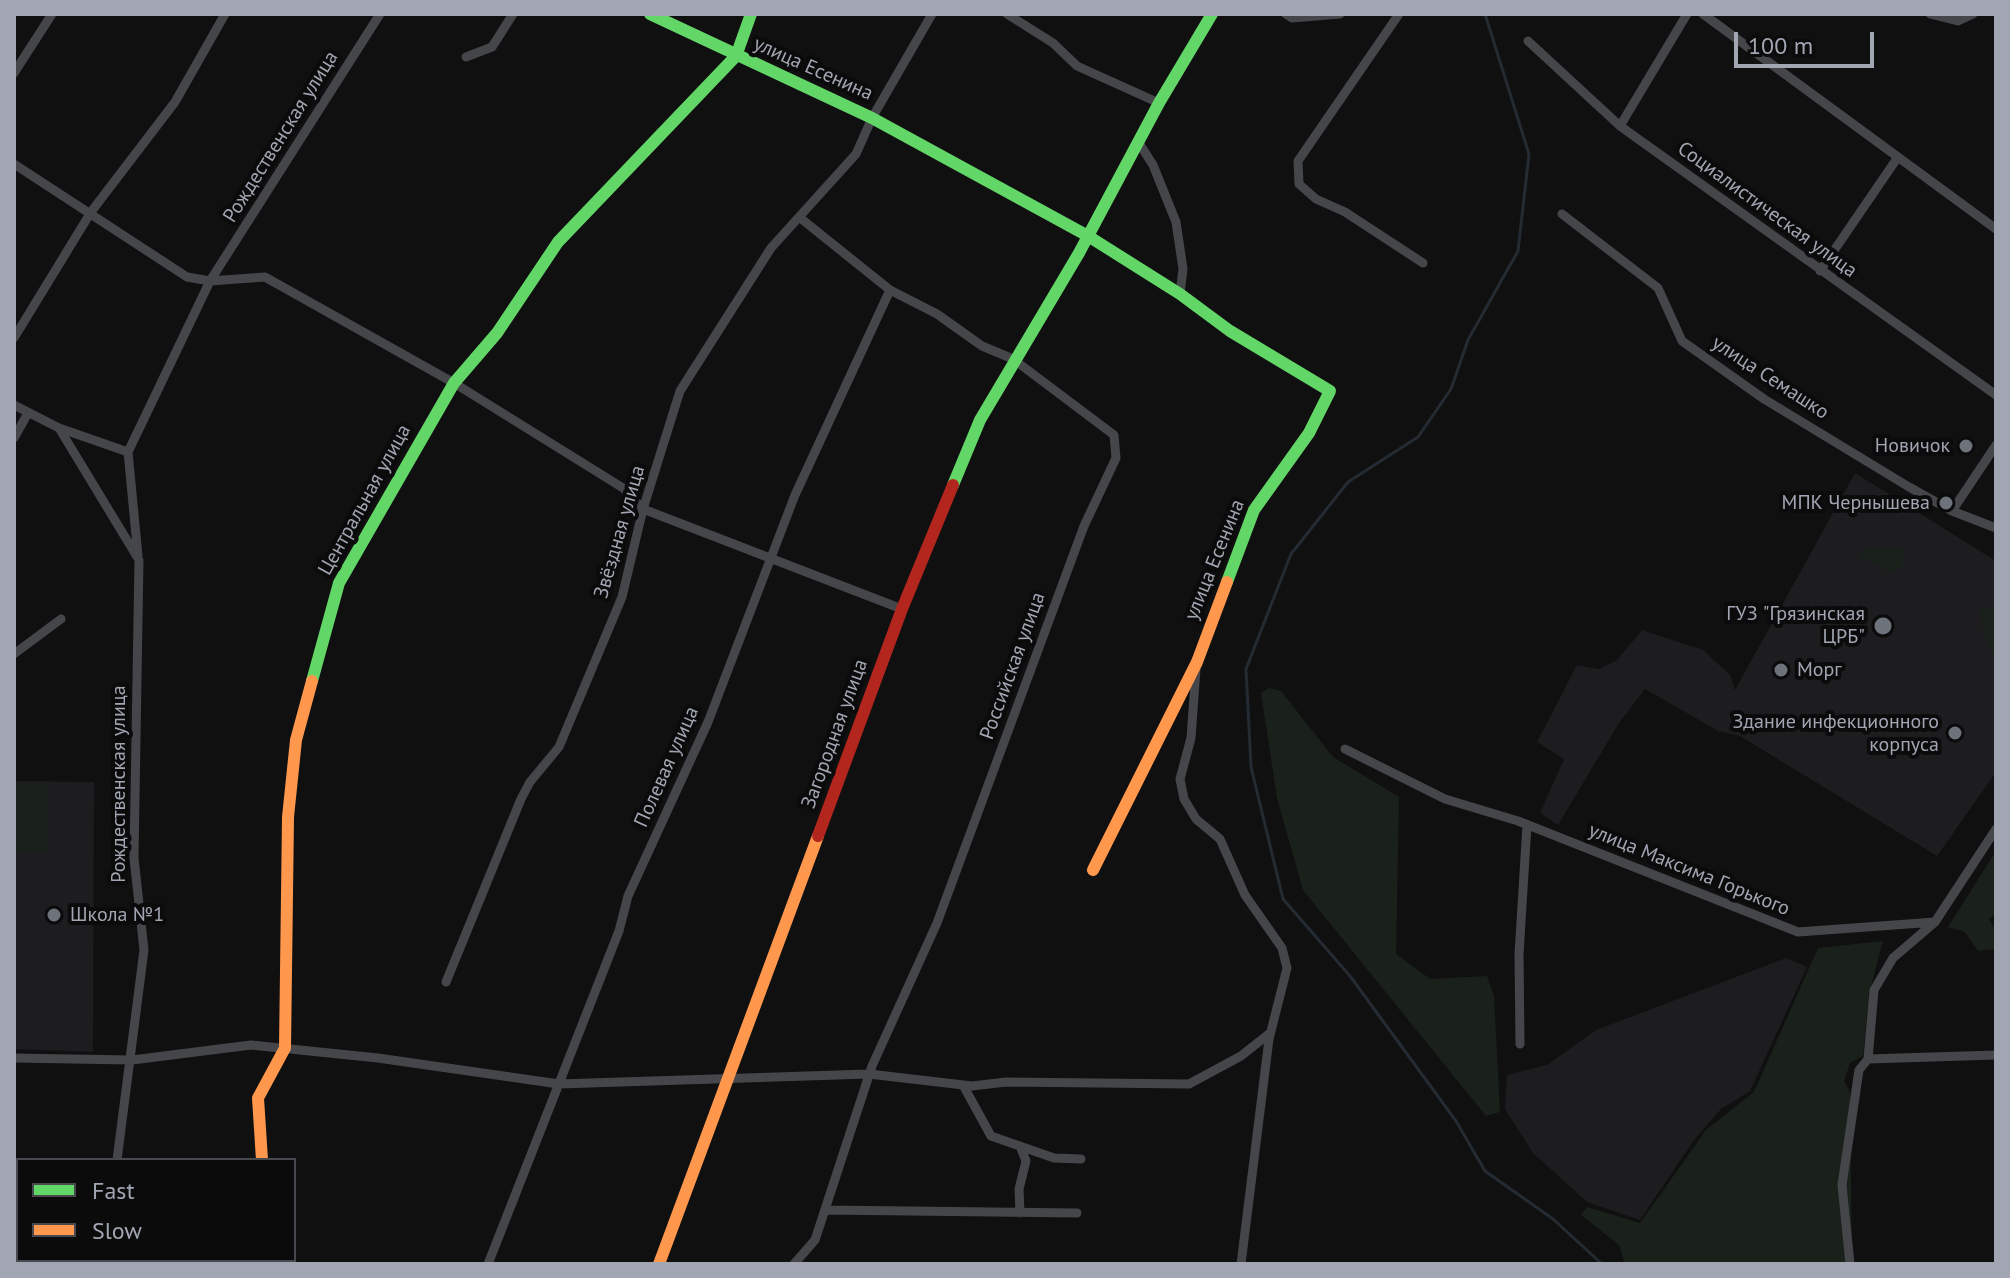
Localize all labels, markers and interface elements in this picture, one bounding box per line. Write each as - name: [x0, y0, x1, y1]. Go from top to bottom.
- scale bar: [1738, 16, 1878, 66]
- text: 100 m: [1748, 30, 1813, 61]
- street label: улица Есенина: [750, 32, 876, 106]
- street label: Рождественская улица: [219, 47, 343, 227]
- street label: Социалистическая улица: [1673, 137, 1861, 283]
- street label: улица Семашко: [1707, 331, 1833, 425]
- street label: Центральная улица: [314, 420, 416, 580]
- place label: Новичок: [1875, 434, 1950, 458]
- marker: Новичок: [1957, 437, 1975, 455]
- street label: Звёздная улица: [590, 463, 650, 601]
- place label: МПК Чернышева: [1782, 491, 1930, 515]
- marker: МПК Чернышева: [1937, 494, 1955, 512]
- street label: улица Есенина: [1180, 496, 1250, 624]
- street label: Российская улица: [975, 589, 1051, 743]
- place label: ГУЗ "Грязинская ЦРБ": [1726, 602, 1865, 649]
- marker: ГУЗ "Грязинская ЦРБ": [1872, 615, 1894, 637]
- street label: Загородная улица: [797, 656, 873, 812]
- place label: Морг: [1797, 658, 1842, 682]
- marker: Морг: [1772, 661, 1790, 679]
- street label: Рождественская улица: [107, 685, 131, 883]
- street label: Полевая улица: [630, 703, 704, 831]
- place label: Здание инфекционного корпуса: [1732, 710, 1939, 757]
- marker: Здание инфекционного корпуса: [1946, 724, 1964, 742]
- street label: улица Максима Горького: [1585, 819, 1793, 921]
- place label: Школа №1: [70, 903, 164, 927]
- marker: Школа №1: [45, 906, 63, 924]
- legend: [16, 1158, 296, 1262]
- text: Fast: [92, 1175, 135, 1206]
- text: Slow: [92, 1215, 142, 1246]

